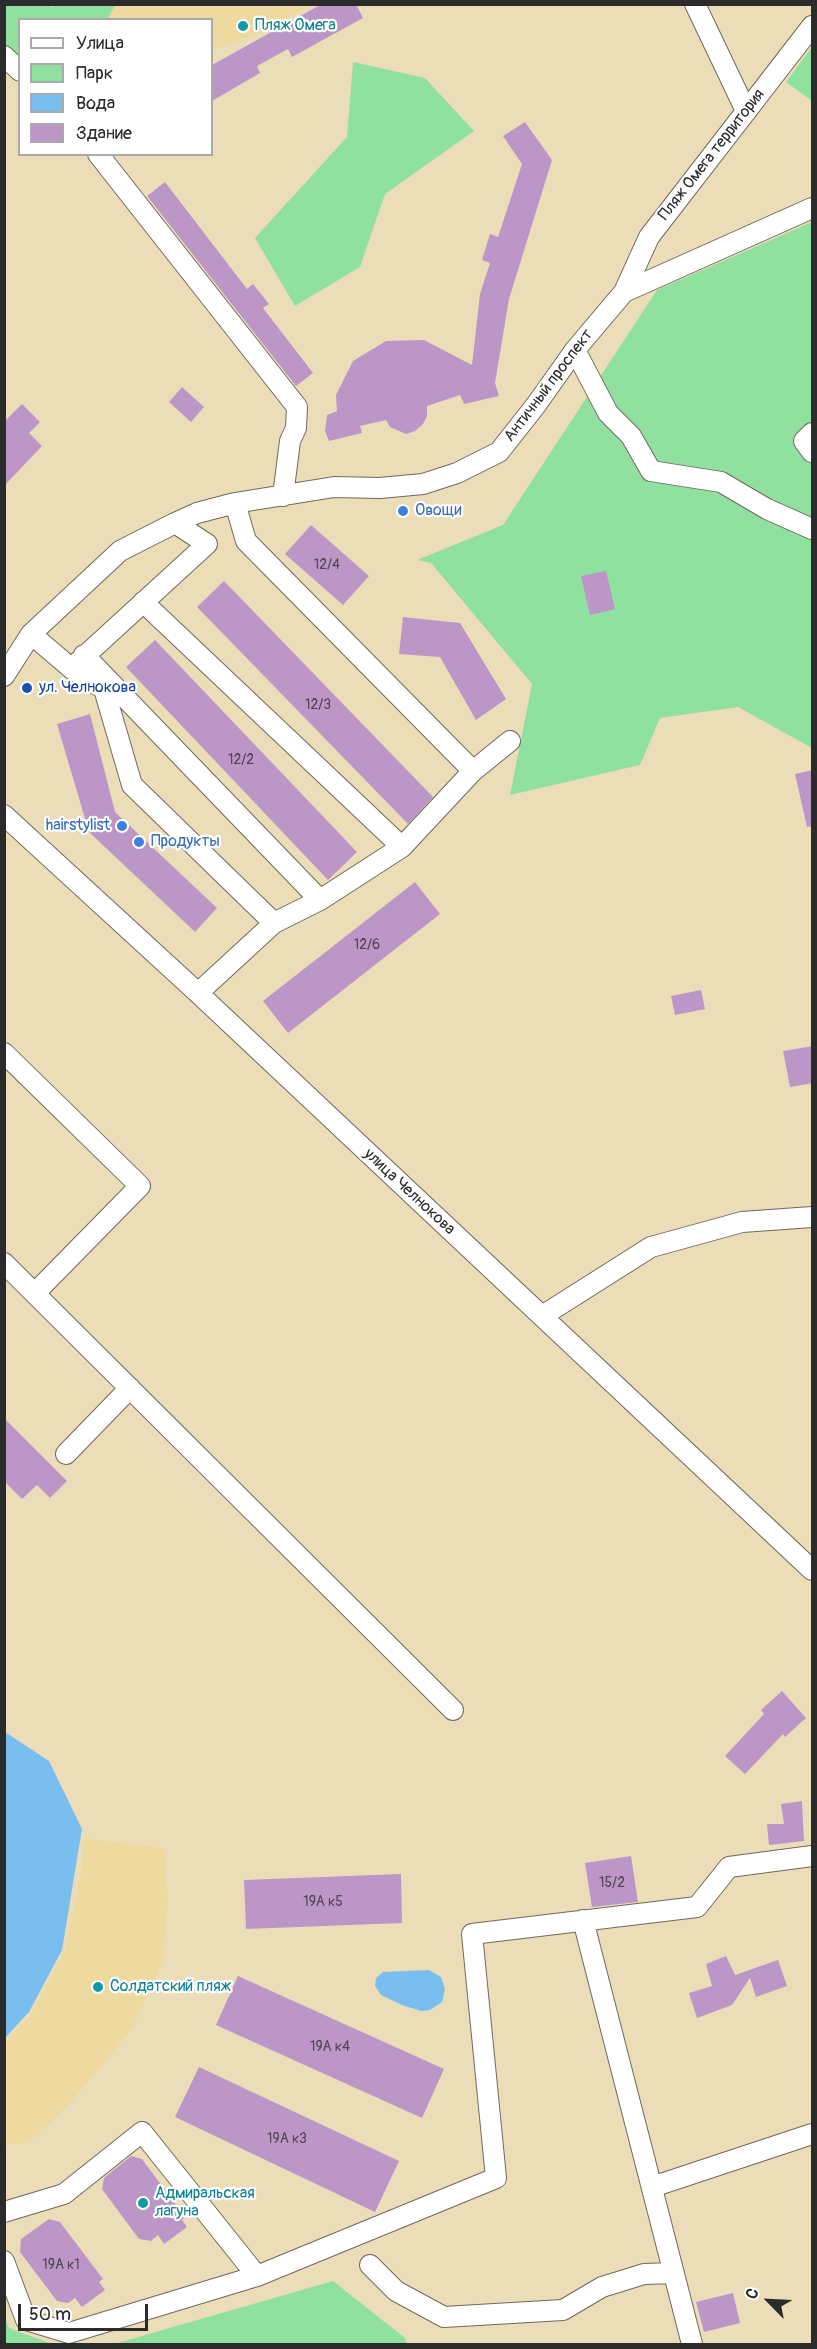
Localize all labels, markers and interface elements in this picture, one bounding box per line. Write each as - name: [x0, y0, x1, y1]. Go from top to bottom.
- place label: Пляж Омега: [255, 16, 336, 36]
- legend: [18, 18, 213, 156]
- marker: Пляж Омега: [236, 19, 250, 33]
- text: Улица: [76, 32, 124, 55]
- text: Парк: [76, 62, 113, 85]
- street label: Пляж Омега территория: [655, 86, 769, 224]
- text: Вода: [76, 92, 115, 115]
- text: Здание: [76, 122, 132, 145]
- street label: Античный проспект: [500, 326, 598, 446]
- place label: Овощи: [415, 501, 462, 521]
- marker: Овощи: [396, 504, 410, 518]
- house number: 12/4: [314, 557, 340, 573]
- place label: ул. Челнокова: [39, 678, 136, 698]
- marker: ул. Челнокова: [20, 681, 34, 695]
- house number: 12/3: [305, 697, 331, 713]
- house number: 12/2: [228, 752, 254, 768]
- place label: hairstylist: [46, 816, 110, 836]
- marker: hairstylist: [115, 819, 129, 833]
- place label: Продукты: [151, 832, 220, 852]
- marker: Продукты: [132, 835, 146, 849]
- house number: 12/6: [354, 937, 380, 953]
- street label: улица Челнокова: [359, 1145, 459, 1239]
- house number: 15/2: [599, 1875, 625, 1891]
- house number: 19А к5: [303, 1894, 343, 1910]
- place label: Солдатский пляж: [110, 1977, 231, 1997]
- marker: Солдатский пляж: [91, 1980, 105, 1994]
- house number: 19А к4: [310, 2039, 350, 2055]
- house number: 19А к3: [267, 2131, 307, 2147]
- place label: Адмиральская лагуна: [155, 2184, 255, 2222]
- marker: Адмиральская лагуна: [136, 2196, 150, 2210]
- house number: 19А к1: [42, 2257, 80, 2273]
- north arrow: [739, 2271, 799, 2331]
- text: С: [741, 2285, 764, 2302]
- scale bar: [21, 2292, 152, 2330]
- text: 50 m: [29, 2303, 71, 2326]

